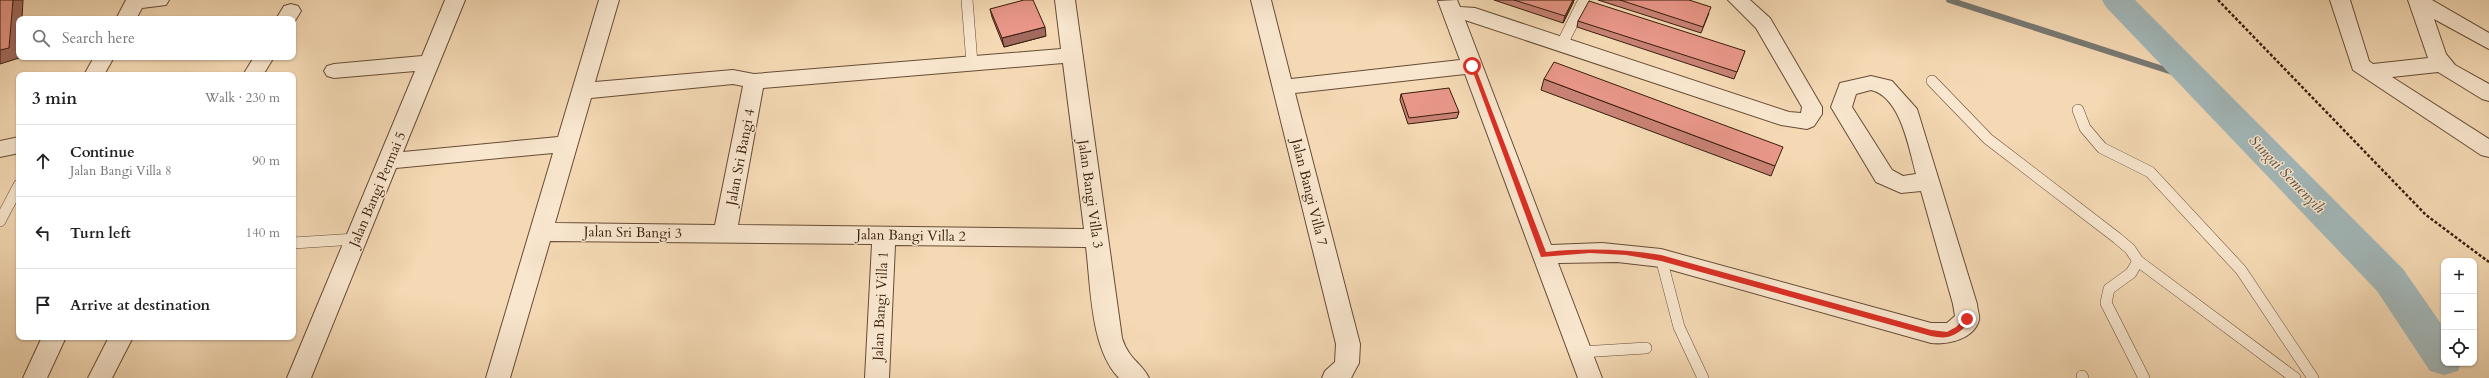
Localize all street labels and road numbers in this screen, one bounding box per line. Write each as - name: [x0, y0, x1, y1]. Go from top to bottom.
- street label: Jalan Sri Bangi 4: [721, 107, 759, 209]
- street label: Jalan Bangi Permai 5: [344, 129, 410, 252]
- street label: Jalan Bangi Villa 7: [1287, 135, 1332, 248]
- street label: Jalan Bangi Villa 3: [1073, 137, 1108, 250]
- street label: Jalan Sri Bangi 3: [582, 222, 682, 243]
- street label: Jalan Bangi Villa 2: [854, 225, 966, 246]
- street label: Jalan Bangi Villa 1: [868, 251, 893, 363]

